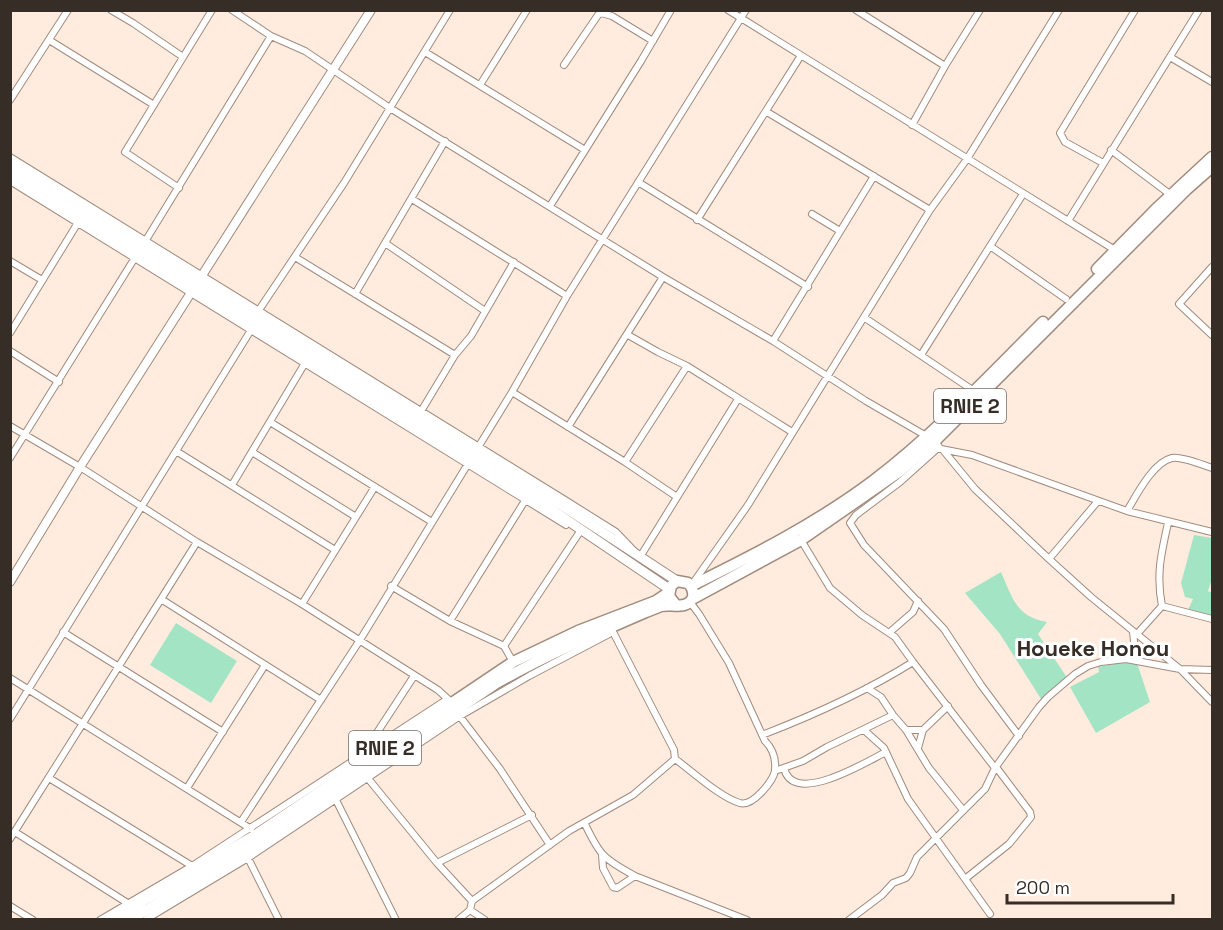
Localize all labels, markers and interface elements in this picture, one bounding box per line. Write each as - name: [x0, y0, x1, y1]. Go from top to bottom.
- road number: RNIE 2: [934, 389, 1006, 423]
- district label: Houeke Honou: [1017, 634, 1169, 662]
- road number: RNIE 2: [349, 731, 421, 765]
- scale bar: [1007, 867, 1174, 905]
- text: 200 m: [1016, 876, 1070, 899]

